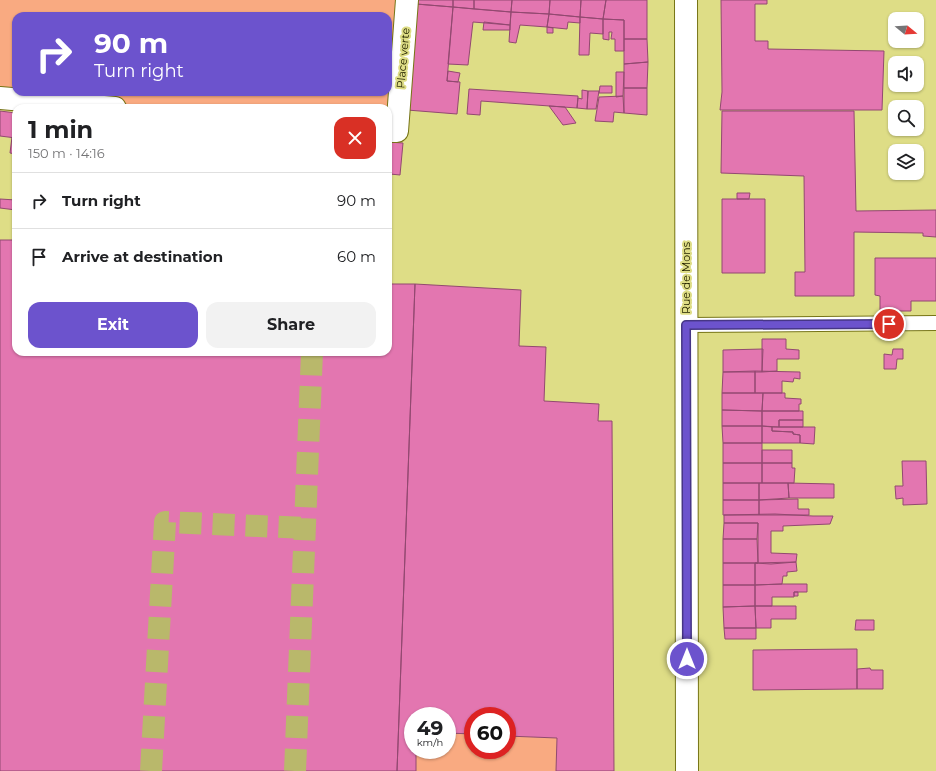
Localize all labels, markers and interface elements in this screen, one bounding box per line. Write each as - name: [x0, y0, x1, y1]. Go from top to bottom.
- north arrow: [888, 12, 924, 48]
- map controls: [888, 12, 924, 180]
- text: 90 m: [94, 26, 168, 60]
- street label: Place verte: [393, 27, 413, 89]
- icon: right: [28, 28, 80, 80]
- button: sound: [888, 56, 924, 92]
- text: Turn right: [94, 60, 184, 82]
- button: search: [888, 100, 924, 136]
- text: 1 min: [28, 115, 93, 144]
- button: close: [334, 117, 376, 159]
- button: layers: [888, 144, 924, 180]
- text: 150 m · 14:16: [28, 145, 105, 161]
- icon: right: [28, 190, 50, 212]
- text: Turn right: [62, 191, 141, 210]
- text: 90 m: [337, 191, 376, 210]
- street label: Rue de Mons: [679, 241, 693, 314]
- icon: arrive: [28, 246, 50, 268]
- text: Arrive at destination: [62, 247, 223, 266]
- text: 60 m: [337, 247, 376, 266]
- button: Exit: [28, 302, 198, 348]
- button: Share: [206, 302, 376, 348]
- pin: [872, 307, 906, 341]
- icon: arrive: [878, 313, 900, 335]
- position arrow: [666, 638, 708, 680]
- speed limit sign: 60: [464, 707, 516, 759]
- text: 49: [417, 716, 443, 740]
- text: km/h: [417, 736, 443, 749]

